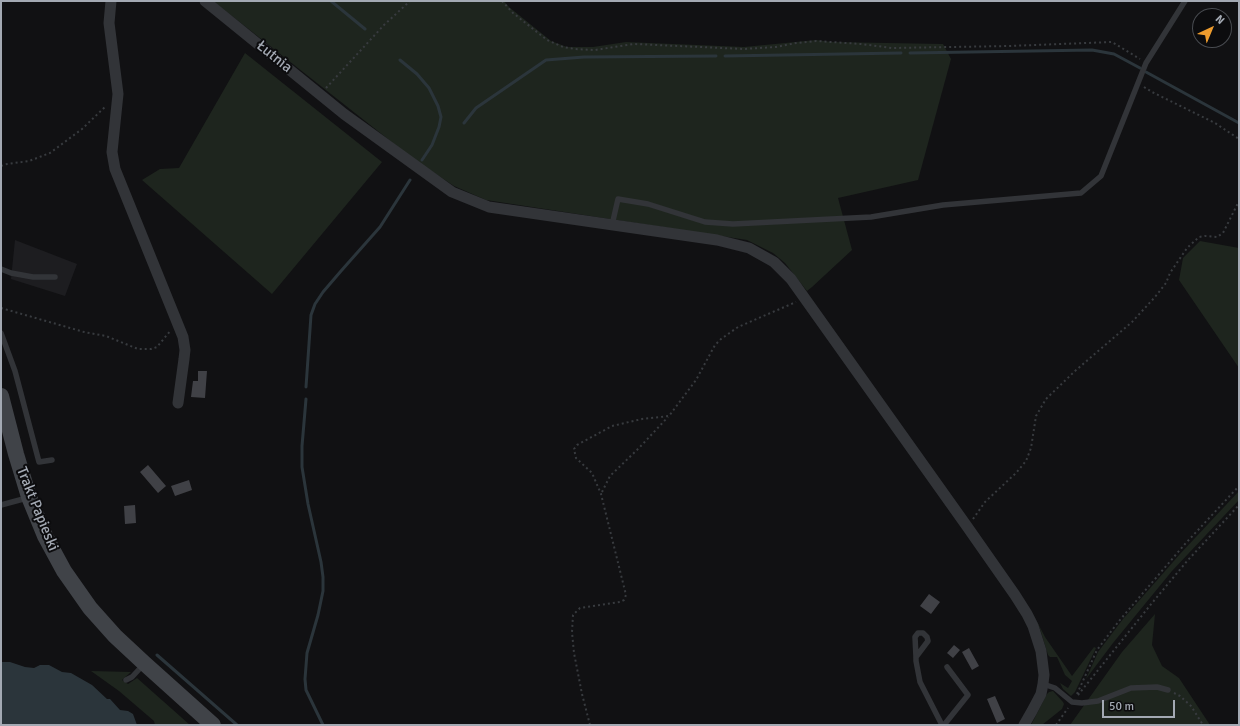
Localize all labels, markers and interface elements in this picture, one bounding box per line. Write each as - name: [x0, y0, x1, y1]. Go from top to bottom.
- north arrow: [1192, 8, 1232, 48]
- text: N: [1213, 12, 1227, 27]
- street label: Łutnia: [252, 37, 296, 77]
- street label: Trakt Papieski: [12, 464, 62, 554]
- scale bar: [1104, 692, 1177, 718]
- text: 50 m: [1109, 699, 1134, 714]

